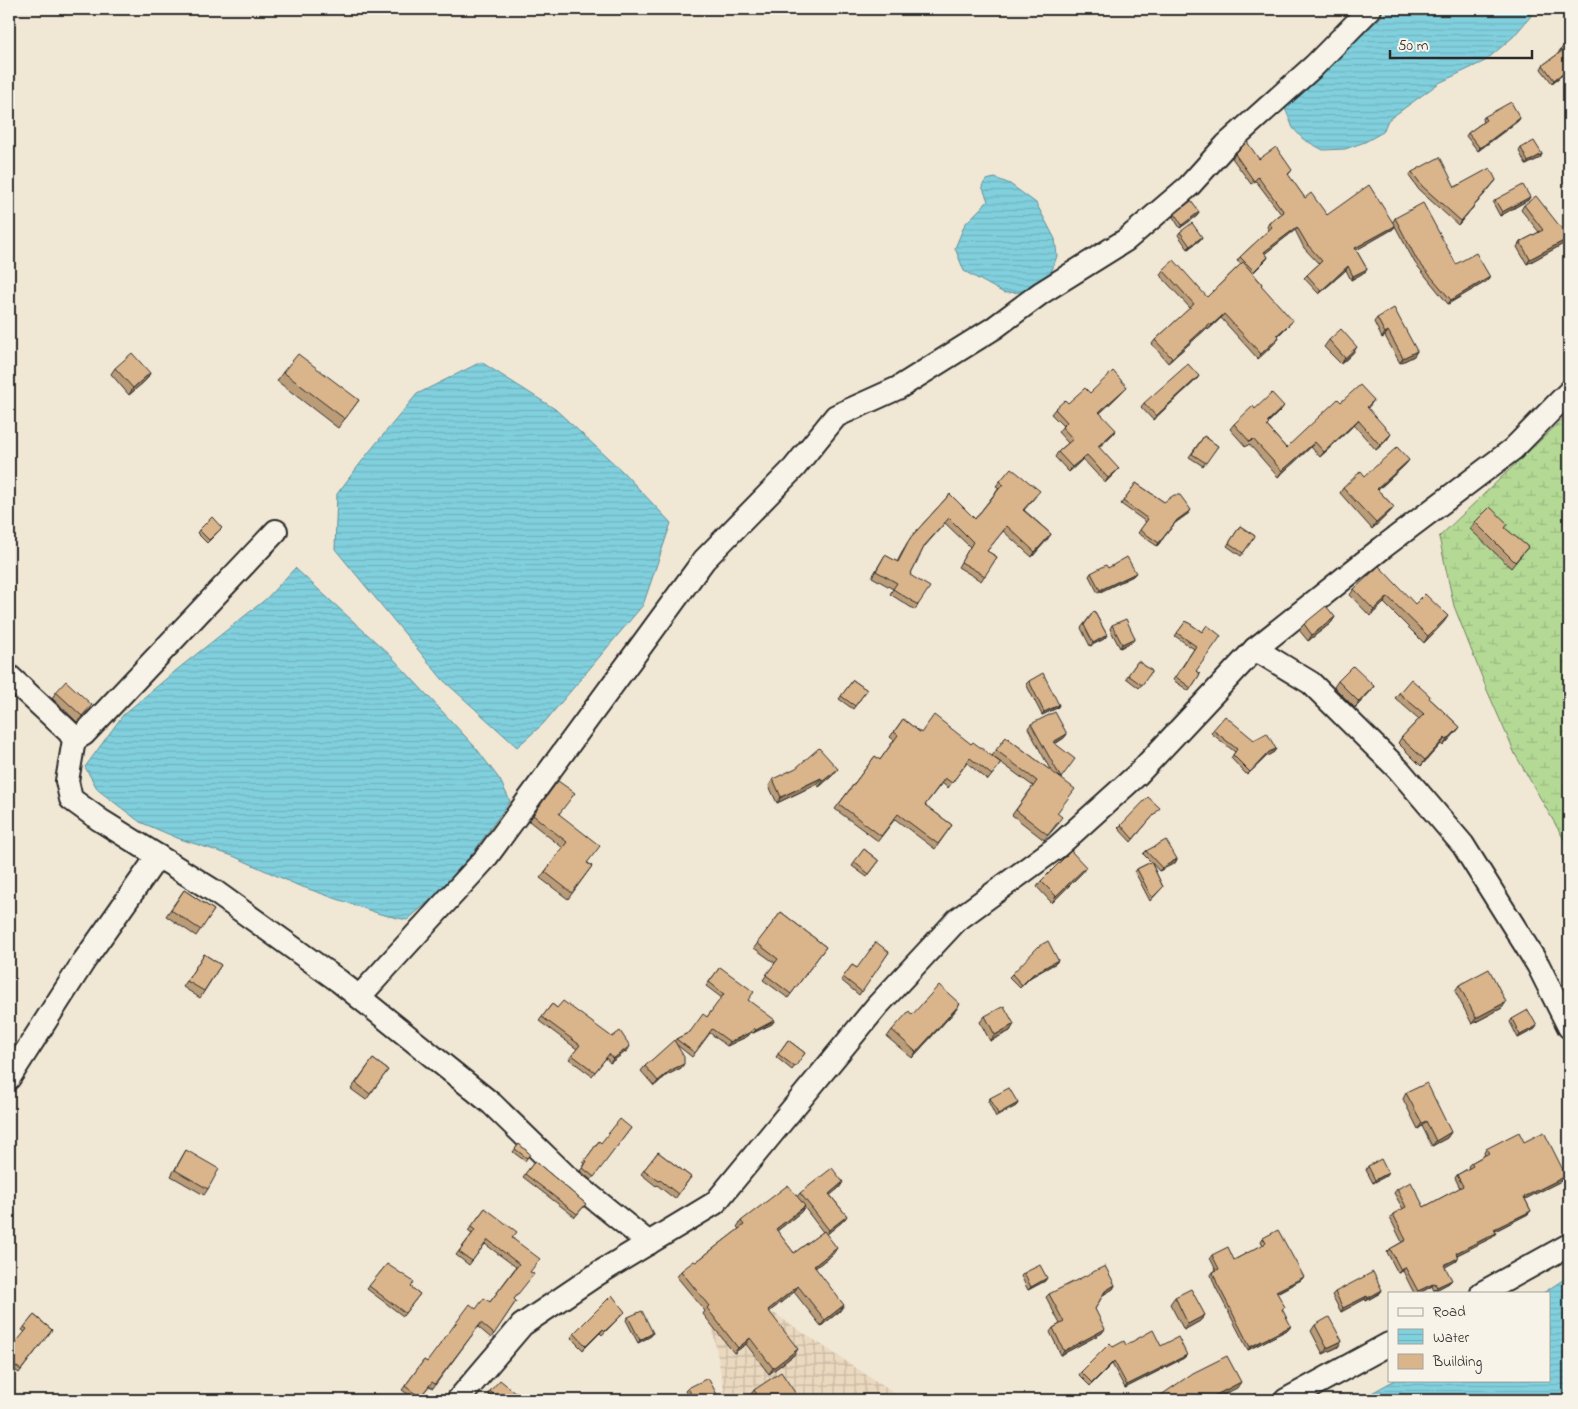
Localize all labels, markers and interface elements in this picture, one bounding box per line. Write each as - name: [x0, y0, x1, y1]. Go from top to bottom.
- scale bar: [1390, 28, 1533, 60]
- text: 50 m: [1398, 35, 1429, 57]
- legend: [1388, 1292, 1550, 1382]
- text: Road: [1433, 1301, 1466, 1323]
- text: Water: [1433, 1327, 1469, 1349]
- text: Building: [1432, 1351, 1482, 1374]

